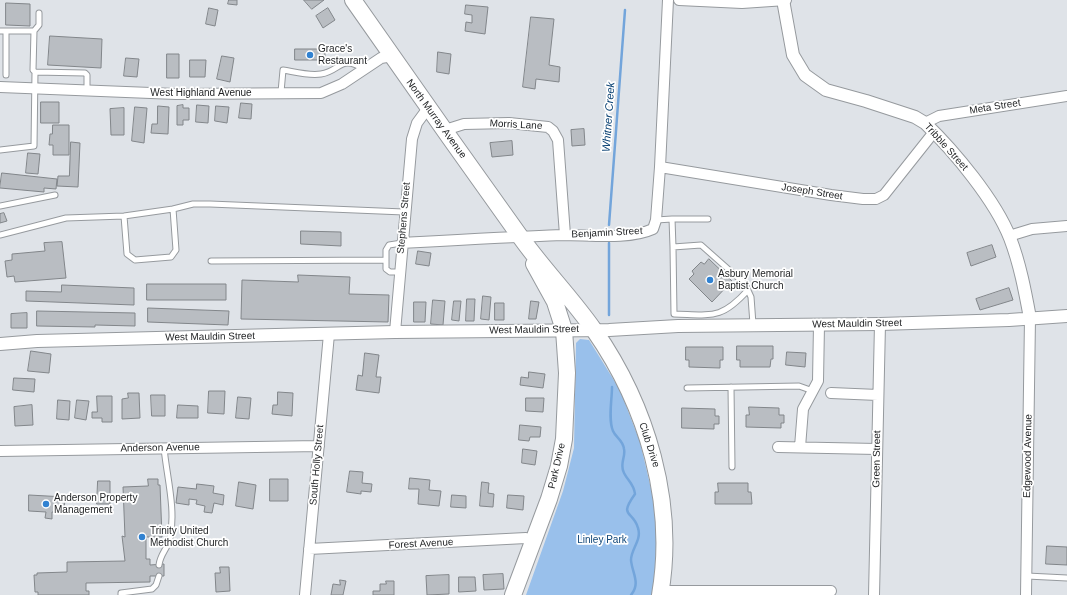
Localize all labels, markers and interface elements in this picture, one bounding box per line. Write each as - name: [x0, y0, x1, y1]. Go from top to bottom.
- place label: Grace's Restaurant: [318, 43, 367, 66]
- marker: Grace's Restaurant: [305, 50, 315, 60]
- street label: North Murray Avenue: [403, 77, 469, 161]
- water label: Whitner Creek: [600, 81, 618, 153]
- street label: West Highland Avenue: [150, 87, 252, 99]
- street label: Meta Street: [969, 97, 1021, 117]
- street label: Morris Lane: [489, 118, 543, 132]
- street label: Tribble Street: [922, 121, 970, 173]
- street label: Joseph Street: [781, 181, 843, 203]
- street label: Stephens Street: [395, 182, 413, 254]
- street label: Benjamin Street: [571, 225, 643, 241]
- place label: Asbury Memorial Baptist Church: [718, 268, 793, 292]
- marker: Asbury Memorial Baptist Church: [705, 275, 715, 285]
- street label: West Mauldin Street: [812, 317, 902, 331]
- street label: West Mauldin Street: [489, 323, 579, 337]
- street label: West Mauldin Street: [165, 330, 255, 344]
- street label: Edgewood Avenue: [1021, 414, 1035, 498]
- street label: Club Drive: [636, 421, 662, 469]
- street label: South Holly Street: [308, 424, 326, 506]
- street label: Green Street: [871, 430, 883, 488]
- street label: Anderson Avenue: [120, 441, 200, 455]
- street label: Park Drive: [546, 442, 568, 490]
- place label: Anderson Property Management: [54, 492, 137, 516]
- marker: Anderson Property Management: [41, 499, 51, 509]
- place label: Trinity United Methodist Church: [150, 525, 228, 548]
- marker: Trinity United Methodist Church: [137, 532, 147, 542]
- park label: Linley Park: [577, 534, 627, 546]
- street label: Forest Avenue: [388, 536, 454, 552]

